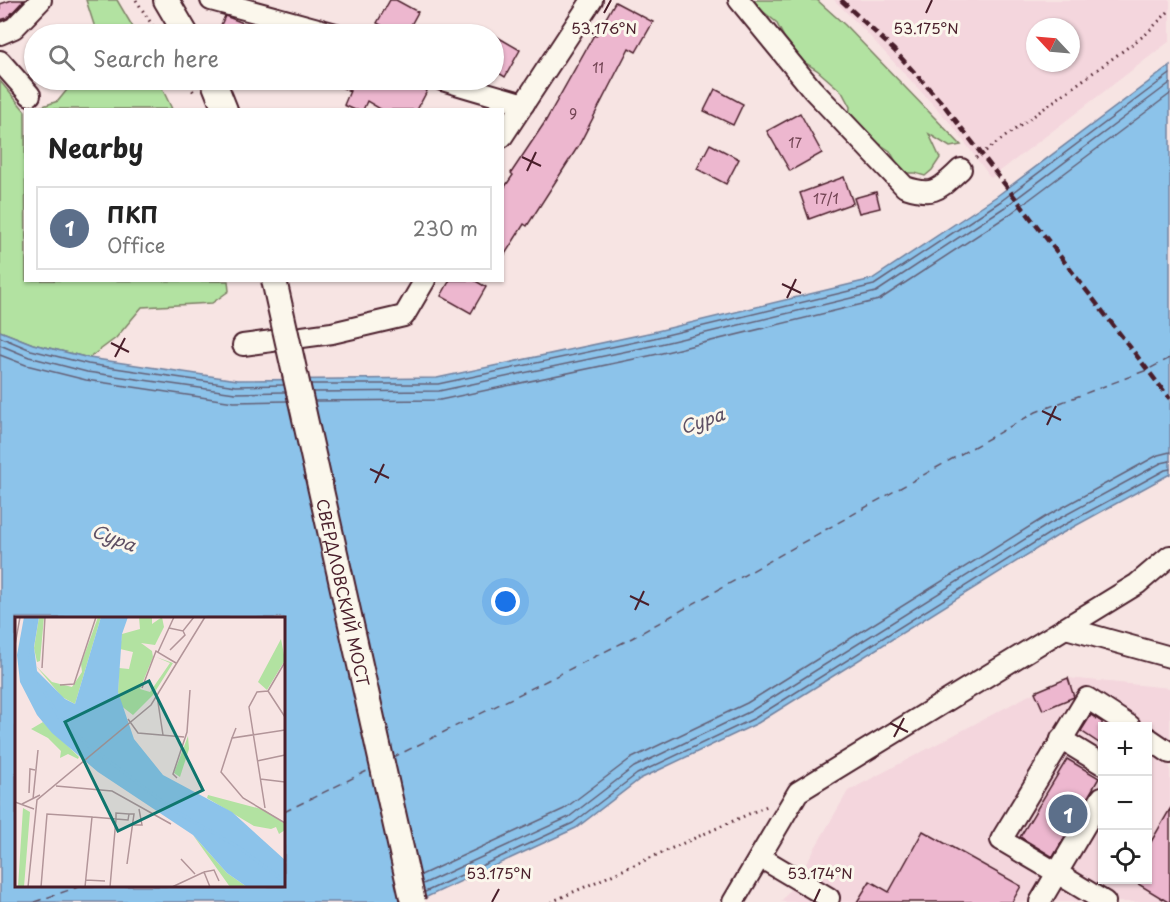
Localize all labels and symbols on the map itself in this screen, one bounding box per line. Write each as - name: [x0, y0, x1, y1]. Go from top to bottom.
- text: 53.176°N: [571, 16, 637, 39]
- text: 53.175°N: [893, 16, 959, 39]
- north arrow: [1026, 18, 1080, 72]
- house number: 11: [592, 57, 604, 78]
- house number: 9: [569, 103, 577, 124]
- house number: 17: [788, 132, 802, 153]
- house number: 17/1: [813, 188, 839, 209]
- water label: Сура: [676, 400, 729, 440]
- street label: СВЕРДЛОВСКИЙ МОСТ: [311, 496, 376, 689]
- water label: Сура: [88, 516, 141, 558]
- your location: [491, 587, 520, 616]
- inset map: [15, 617, 285, 887]
- pin: 1: [1048, 792, 1088, 836]
- text: 53.175°N: [466, 861, 532, 884]
- text: 53.174°N: [787, 861, 853, 884]

